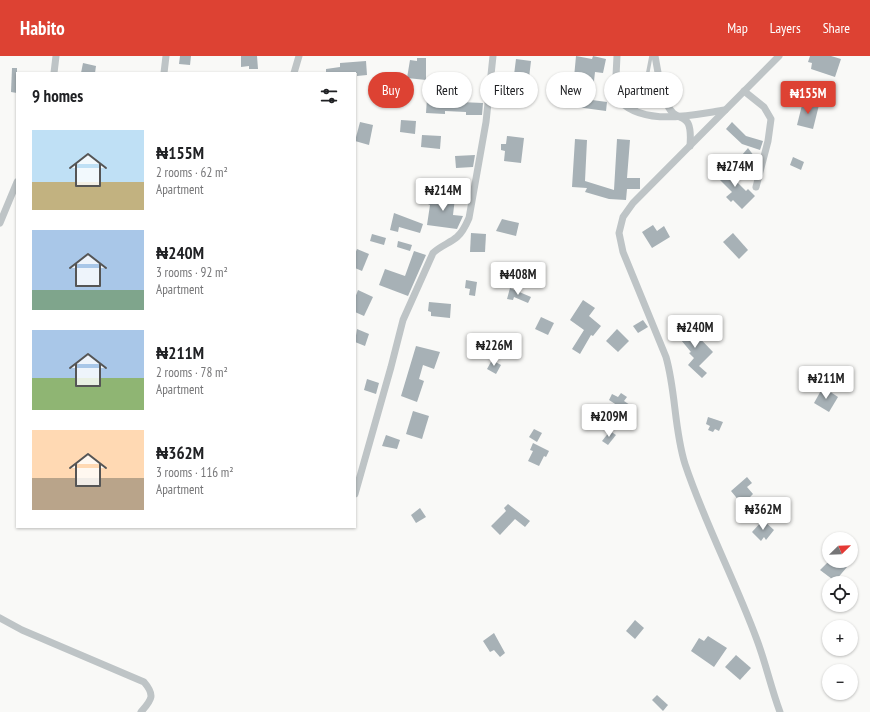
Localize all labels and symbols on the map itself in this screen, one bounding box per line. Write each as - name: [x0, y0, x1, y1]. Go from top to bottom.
- pin: ₦155M: [780, 81, 836, 115]
- pin: ₦274M: [707, 154, 763, 188]
- pin: ₦214M: [415, 178, 471, 212]
- pin: ₦408M: [490, 262, 546, 296]
- pin: ₦240M: [667, 315, 723, 349]
- pin: ₦226M: [466, 333, 522, 367]
- pin: ₦211M: [798, 366, 854, 400]
- pin: ₦209M: [581, 404, 637, 438]
- pin: ₦362M: [735, 497, 791, 531]
- north arrow: [822, 532, 858, 568]

